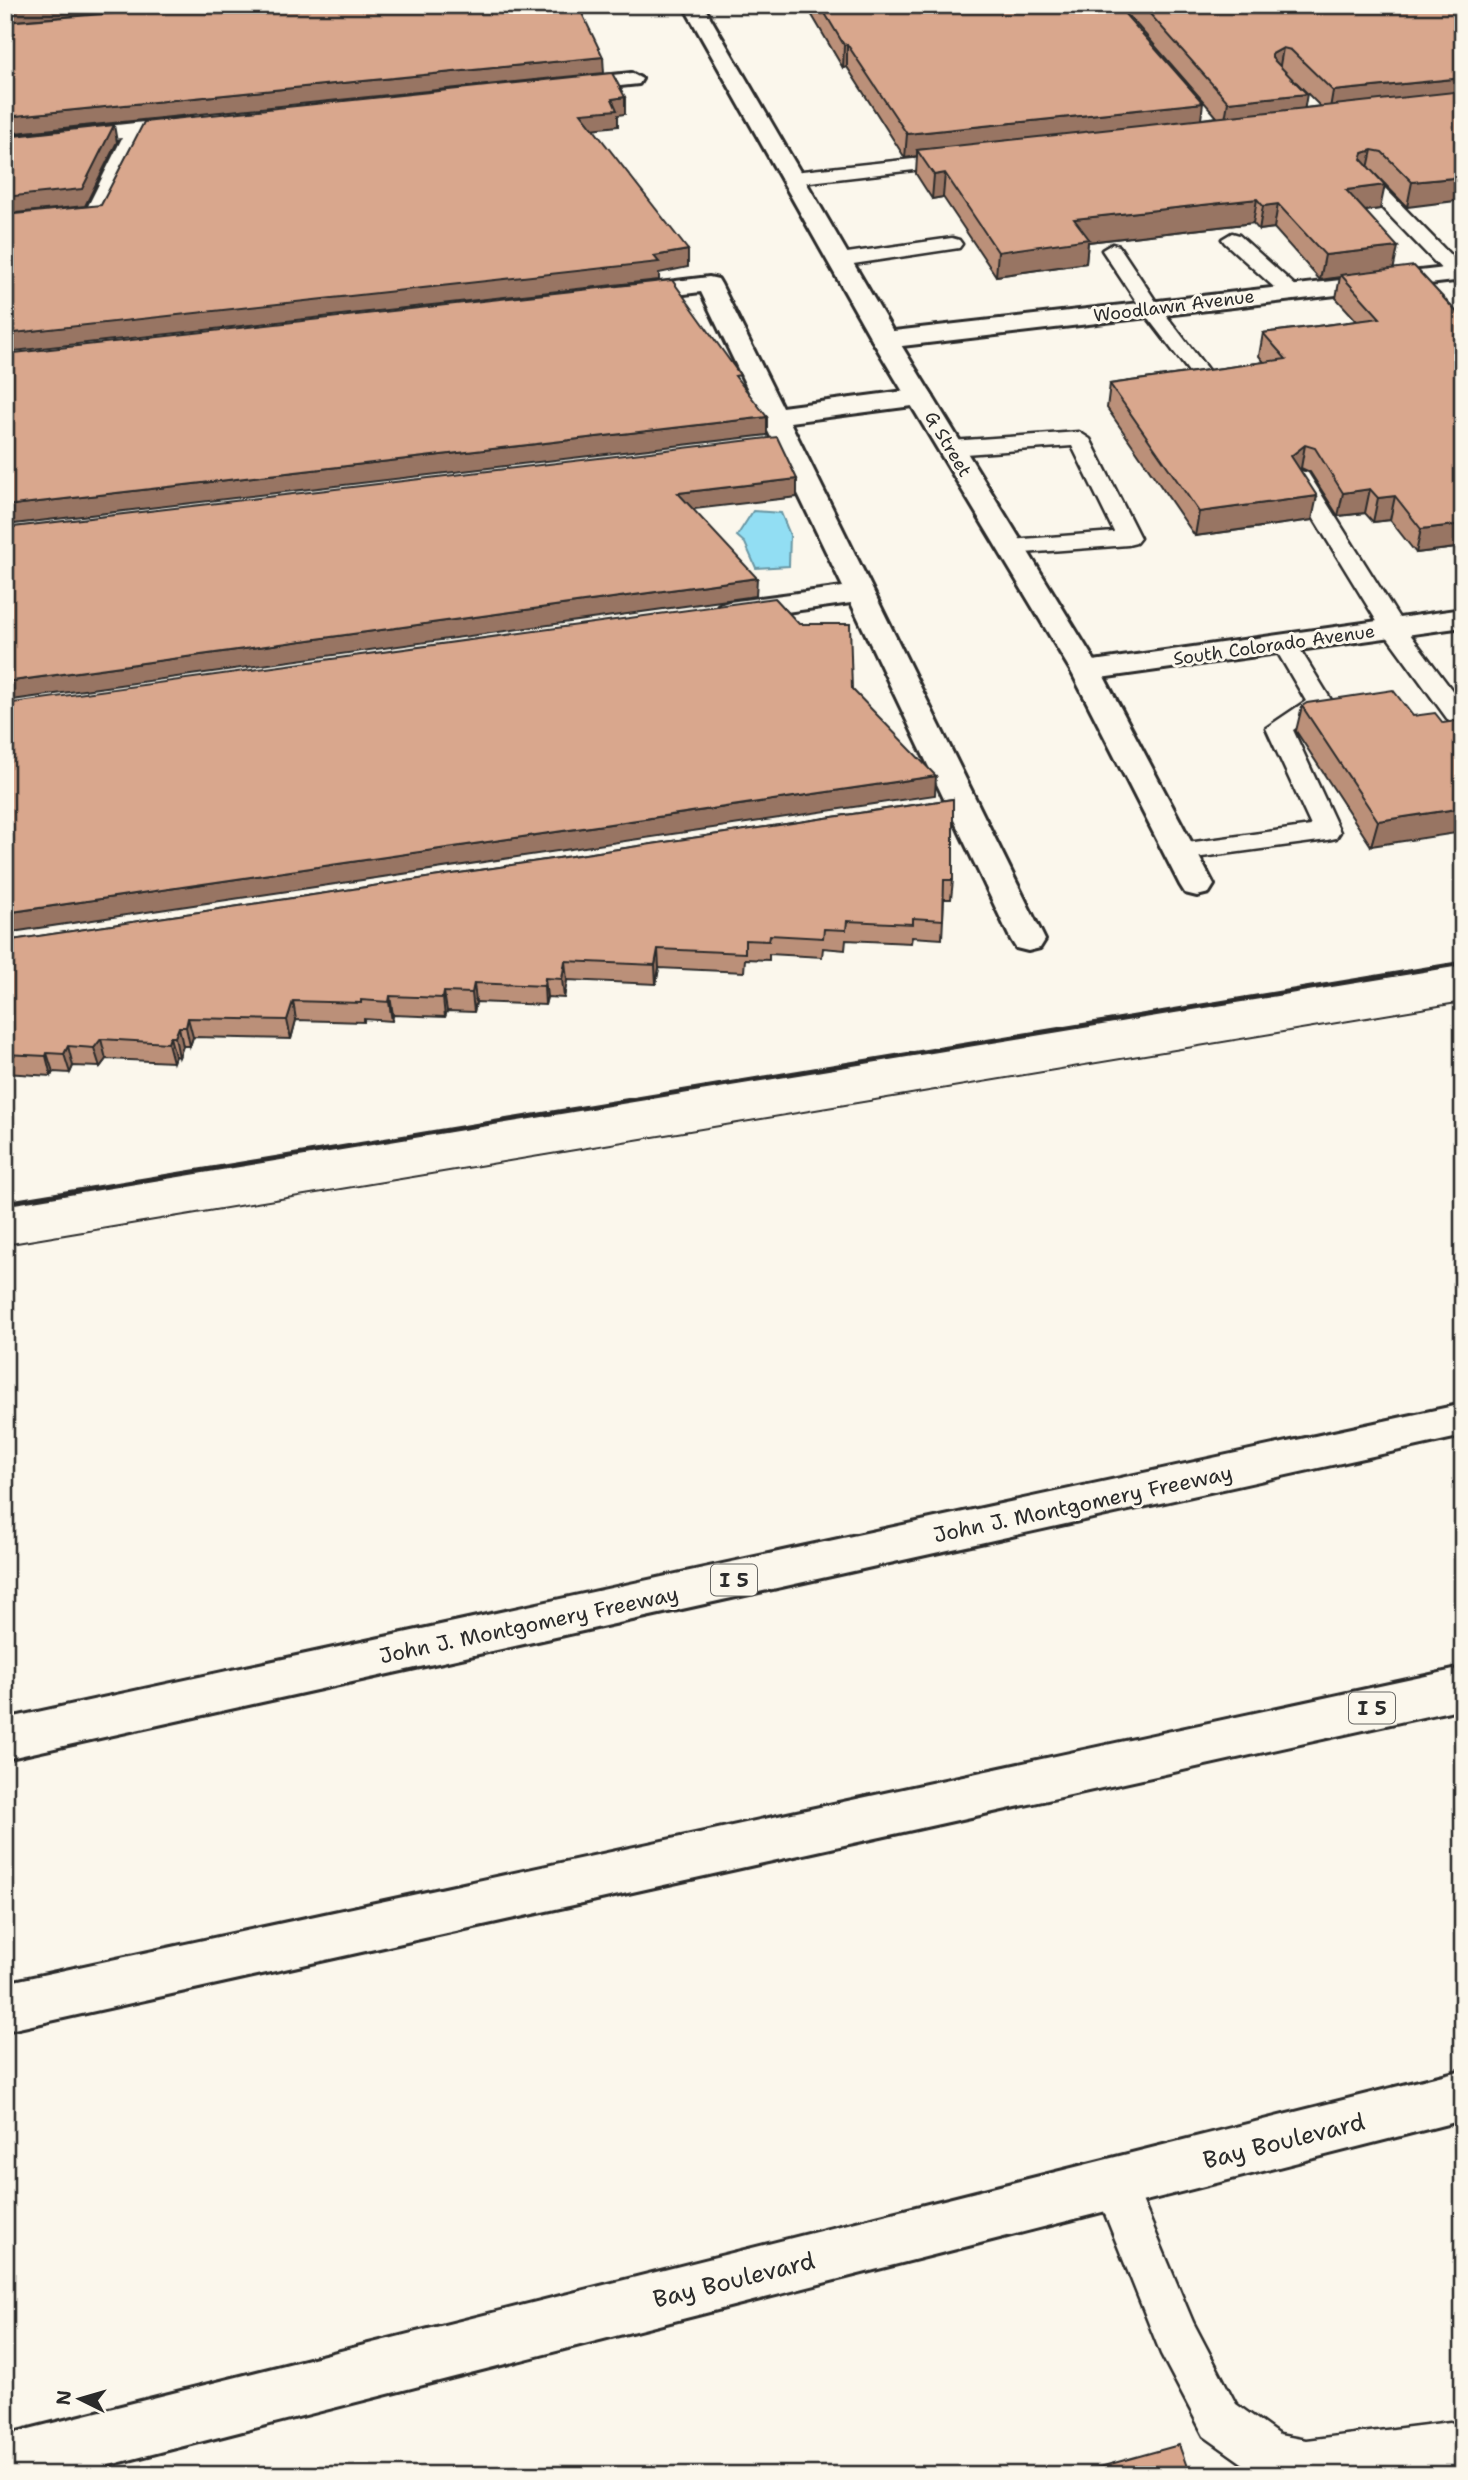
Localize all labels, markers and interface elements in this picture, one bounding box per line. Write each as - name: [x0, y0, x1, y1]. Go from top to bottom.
- street label: Woodlawn Avenue: [1092, 284, 1256, 328]
- street label: G Street: [919, 407, 977, 481]
- street label: South Colorado Avenue: [1172, 619, 1376, 671]
- street label: John J. Montgomery Freeway: [931, 1459, 1235, 1549]
- road number: I 5: [711, 1564, 757, 1596]
- street label: John J. Montgomery Freeway: [377, 1580, 681, 1670]
- road number: I 5: [1349, 1692, 1395, 1724]
- street label: Bay Boulevard: [1200, 2105, 1368, 2177]
- street label: Bay Boulevard: [650, 2244, 818, 2316]
- north arrow: [46, 2364, 116, 2434]
- text: N: [50, 2389, 77, 2406]

